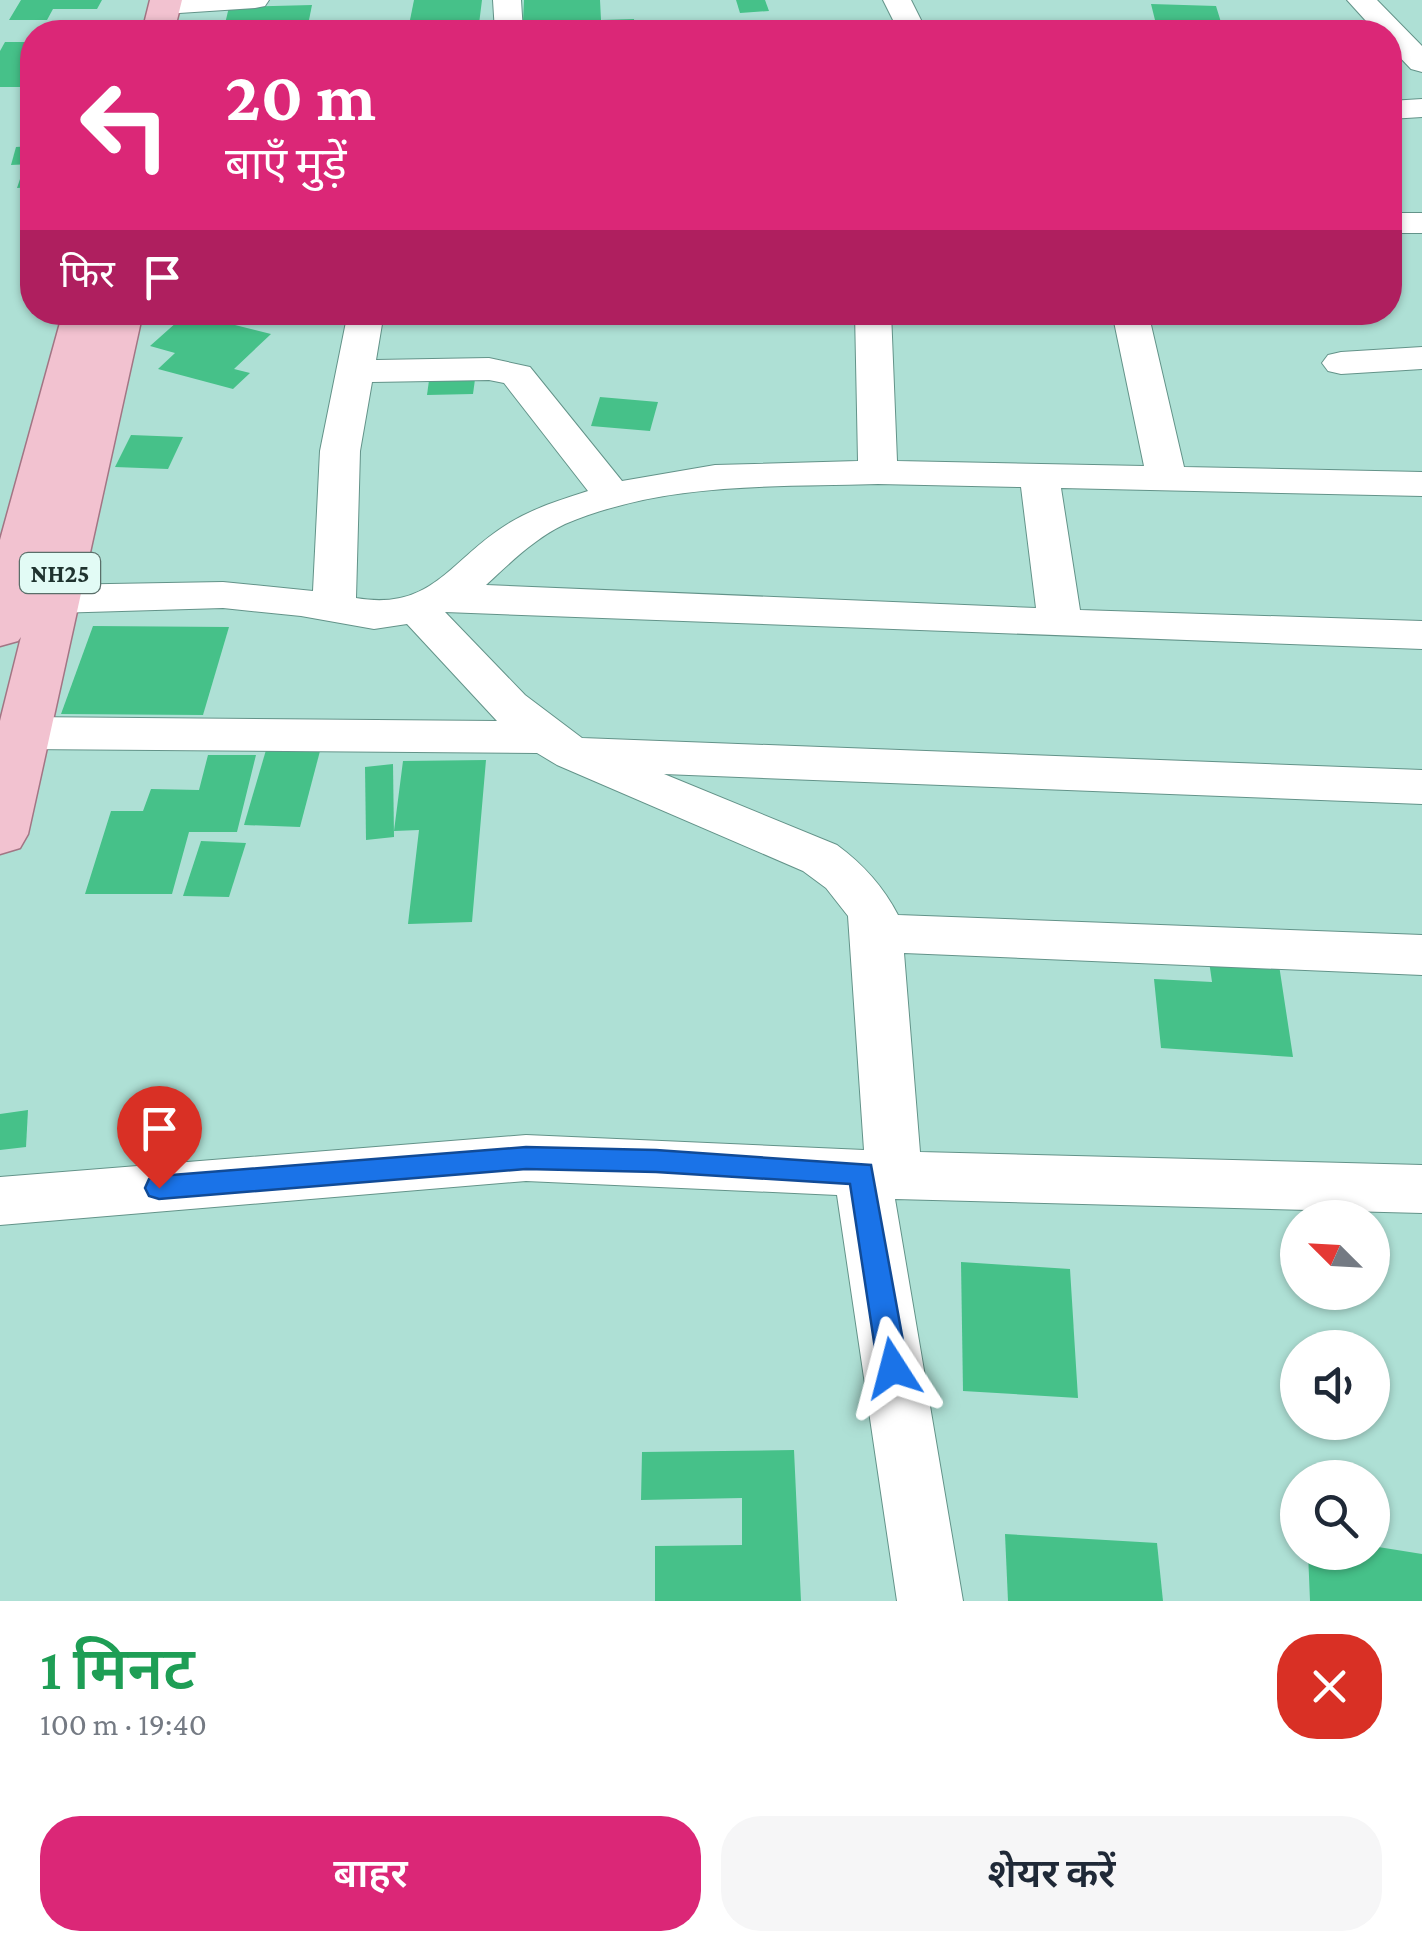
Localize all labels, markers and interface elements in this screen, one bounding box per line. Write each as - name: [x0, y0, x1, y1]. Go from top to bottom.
- text: 20 m: [225, 57, 376, 135]
- icon: left: [60, 60, 190, 190]
- text: बाएँ मुड़ें: [225, 139, 347, 189]
- icon: arrive: [135, 250, 190, 305]
- text: फिर: [60, 253, 115, 295]
- road number: NH25: [20, 553, 100, 593]
- pin: [117, 1086, 202, 1189]
- icon: arrive: [132, 1101, 187, 1156]
- north arrow: [1280, 1200, 1390, 1310]
- map controls: [1280, 1200, 1390, 1570]
- position arrow: [841, 1316, 945, 1420]
- button: sound: [1280, 1330, 1390, 1440]
- button: search: [1280, 1460, 1390, 1570]
- button: close: [1277, 1634, 1382, 1739]
- text: 1 मिनट: [40, 1635, 195, 1702]
- text: 100 m · 19:40: [40, 1706, 207, 1742]
- button: बाहर: [40, 1816, 701, 1931]
- button: शेयर करें: [721, 1816, 1382, 1931]

